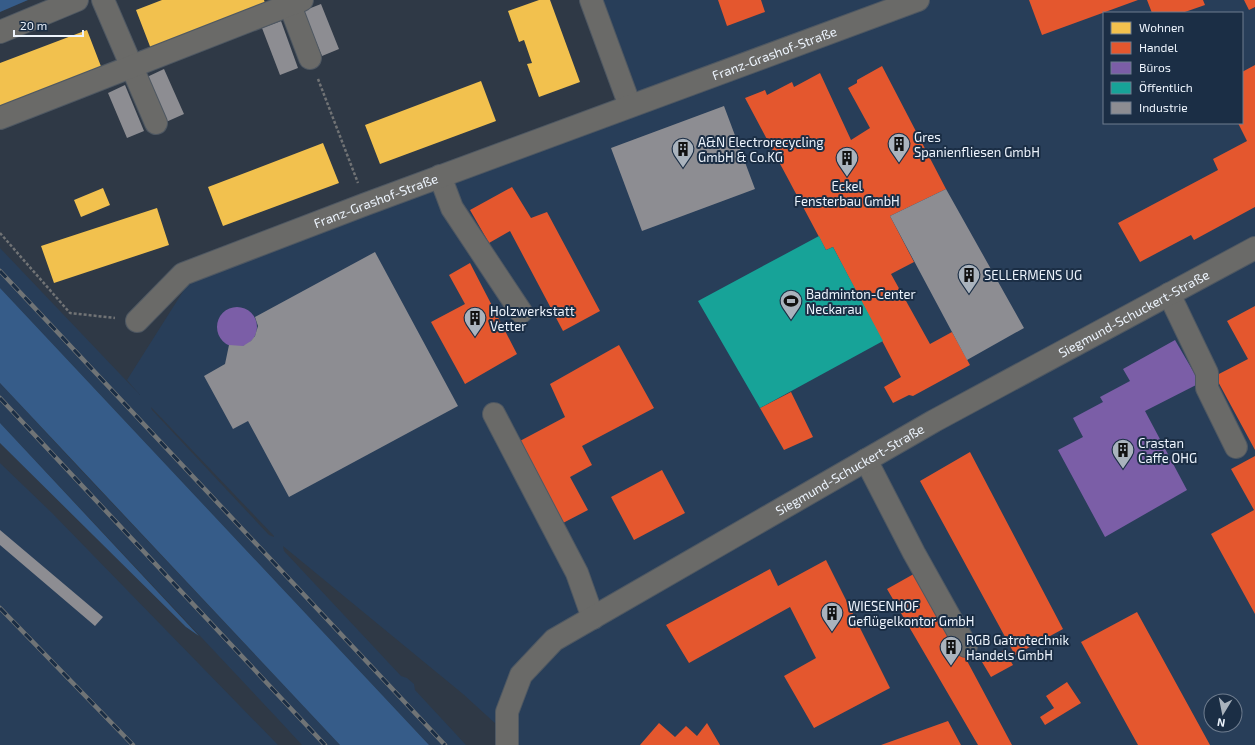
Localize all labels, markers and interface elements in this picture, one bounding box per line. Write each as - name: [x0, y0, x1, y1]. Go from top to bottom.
- scale bar: [14, 12, 83, 38]
- legend: [1103, 12, 1243, 124]
- text: 20 m: [20, 18, 47, 32]
- text: Wohnen: [1139, 20, 1184, 34]
- street label: Franz-Grashof-Straße: [710, 23, 839, 83]
- text: Handel: [1139, 40, 1178, 54]
- text: Büros: [1139, 60, 1171, 74]
- text: Öffentlich: [1139, 80, 1193, 94]
- text: Industrie: [1139, 100, 1188, 114]
- place label: Gres Spanienfliesen GmbH: [914, 129, 1040, 160]
- building icon: Gres Spanienfliesen GmbH: [886, 131, 912, 164]
- place label: A&N Electrorecycling GmbH & Co.KG: [698, 134, 823, 165]
- building icon: A&N Electrorecycling GmbH & Co.KG: [670, 136, 696, 169]
- building icon: Eckel Fensterbau GmbH: [834, 145, 860, 178]
- street label: Franz-Grashof-Straße: [311, 170, 440, 231]
- place label: Eckel Fensterbau GmbH: [794, 178, 900, 209]
- building icon: SELLERMENS UG: [956, 262, 982, 295]
- street label: Siegmund-Schuckert-Straße: [1055, 266, 1212, 361]
- place label: SELLERMENS UG: [984, 267, 1082, 283]
- place label: Badminton-Center Neckarau: [806, 286, 916, 317]
- sports icon: Badminton-Center Neckarau: [778, 288, 804, 321]
- place label: Holzwerkstatt Vetter: [490, 303, 575, 334]
- building icon: Holzwerkstatt Vetter: [462, 305, 488, 338]
- street label: Siegmund-Schuckert-Straße: [773, 420, 927, 519]
- place label: Crastan Caffe OHG: [1138, 435, 1197, 466]
- building icon: Crastan Caffe OHG: [1110, 437, 1136, 470]
- place label: WIESENHOF Geflügelkontor GmbH: [848, 598, 974, 629]
- building icon: WIESENHOF Geflügelkontor GmbH: [819, 600, 845, 633]
- place label: RGB Gatrotechnik Handels GmbH: [966, 632, 1069, 663]
- building icon: RGB Gatrotechnik Handels GmbH: [938, 634, 964, 667]
- north arrow: [1203, 693, 1243, 733]
- text: N: [1216, 716, 1226, 730]

